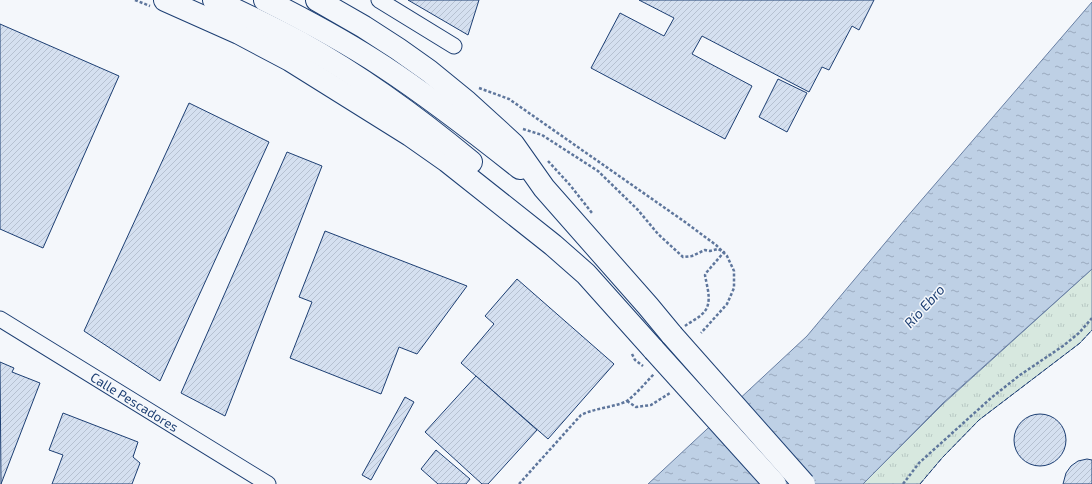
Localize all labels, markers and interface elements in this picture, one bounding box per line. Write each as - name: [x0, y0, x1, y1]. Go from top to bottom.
- water label: Río Ebro: [900, 281, 948, 331]
- street label: Calle Pescadores: [88, 369, 181, 435]

